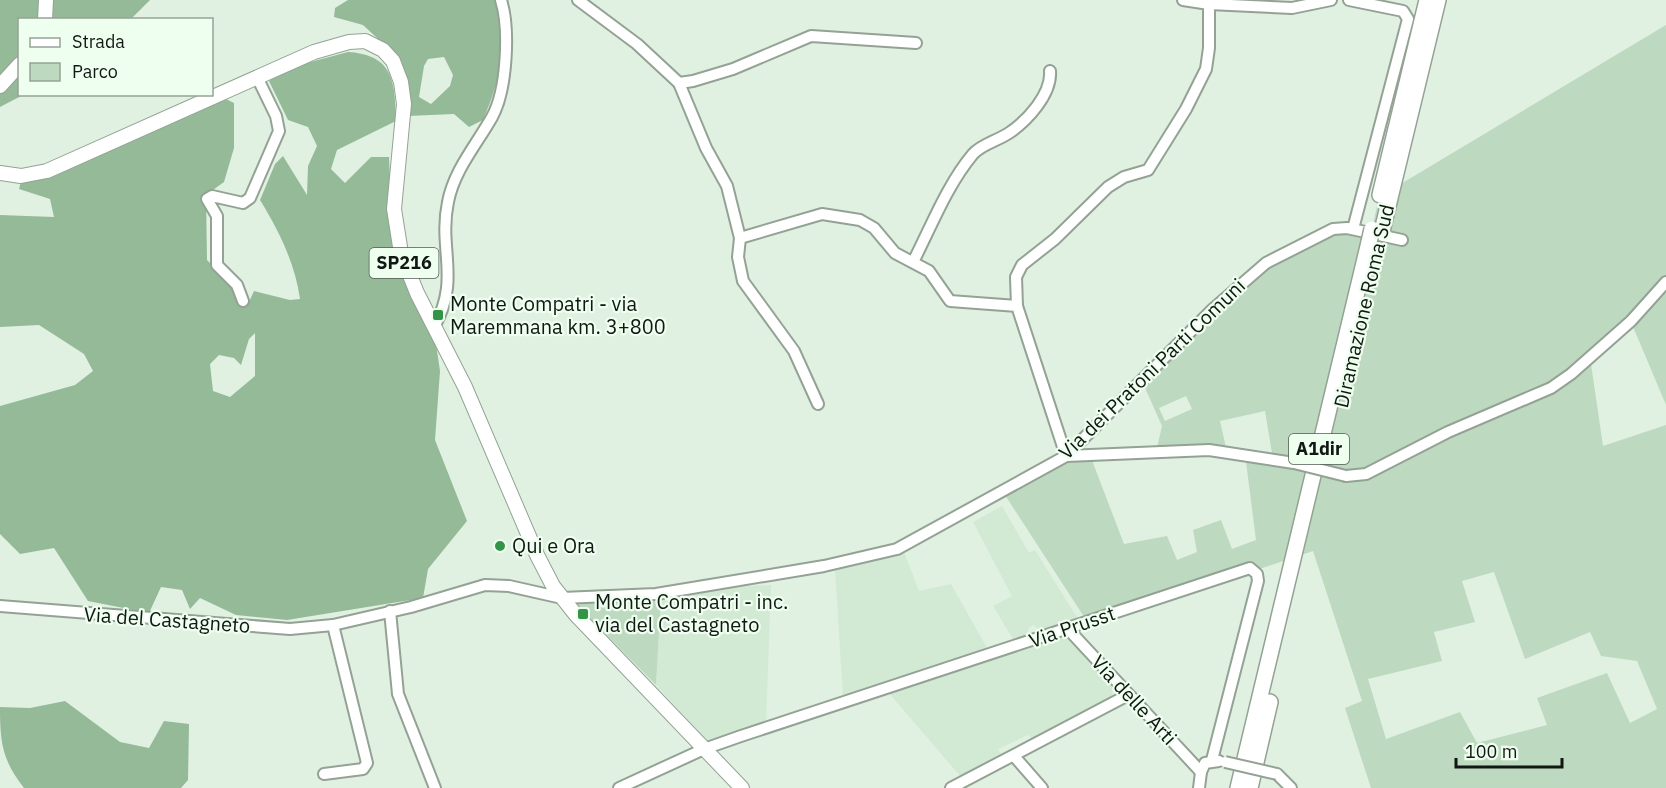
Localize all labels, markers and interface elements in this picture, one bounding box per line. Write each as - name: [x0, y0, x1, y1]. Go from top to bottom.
- legend: [18, 18, 213, 96]
- text: Strada: [72, 30, 125, 53]
- text: Parco: [72, 60, 118, 83]
- street label: Diramazione Roma Sud: [1327, 201, 1400, 410]
- road number: SP216: [370, 248, 438, 278]
- street label: Via dei Pratoni Parti Comuni: [1053, 272, 1251, 465]
- place label: Monte Compatri - via Maremmana km. 3+800: [450, 290, 666, 340]
- marker: Monte Compatri - via Maremmana km. 3+800: [431, 308, 445, 322]
- road number: A1dir: [1289, 434, 1349, 464]
- place label: Qui e Ora: [512, 532, 595, 559]
- marker: Qui e Ora: [493, 539, 507, 553]
- place label: Monte Compatri - inc. via del Castagneto: [595, 588, 788, 638]
- street label: Via Prusst: [1025, 599, 1119, 654]
- street label: Via del Castagneto: [83, 600, 251, 639]
- marker: Monte Compatri - inc. via del Castagneto: [576, 607, 590, 621]
- street label: Via delle Arti: [1086, 649, 1183, 751]
- scale bar: [1456, 731, 1562, 769]
- text: 100 m: [1465, 740, 1517, 763]

